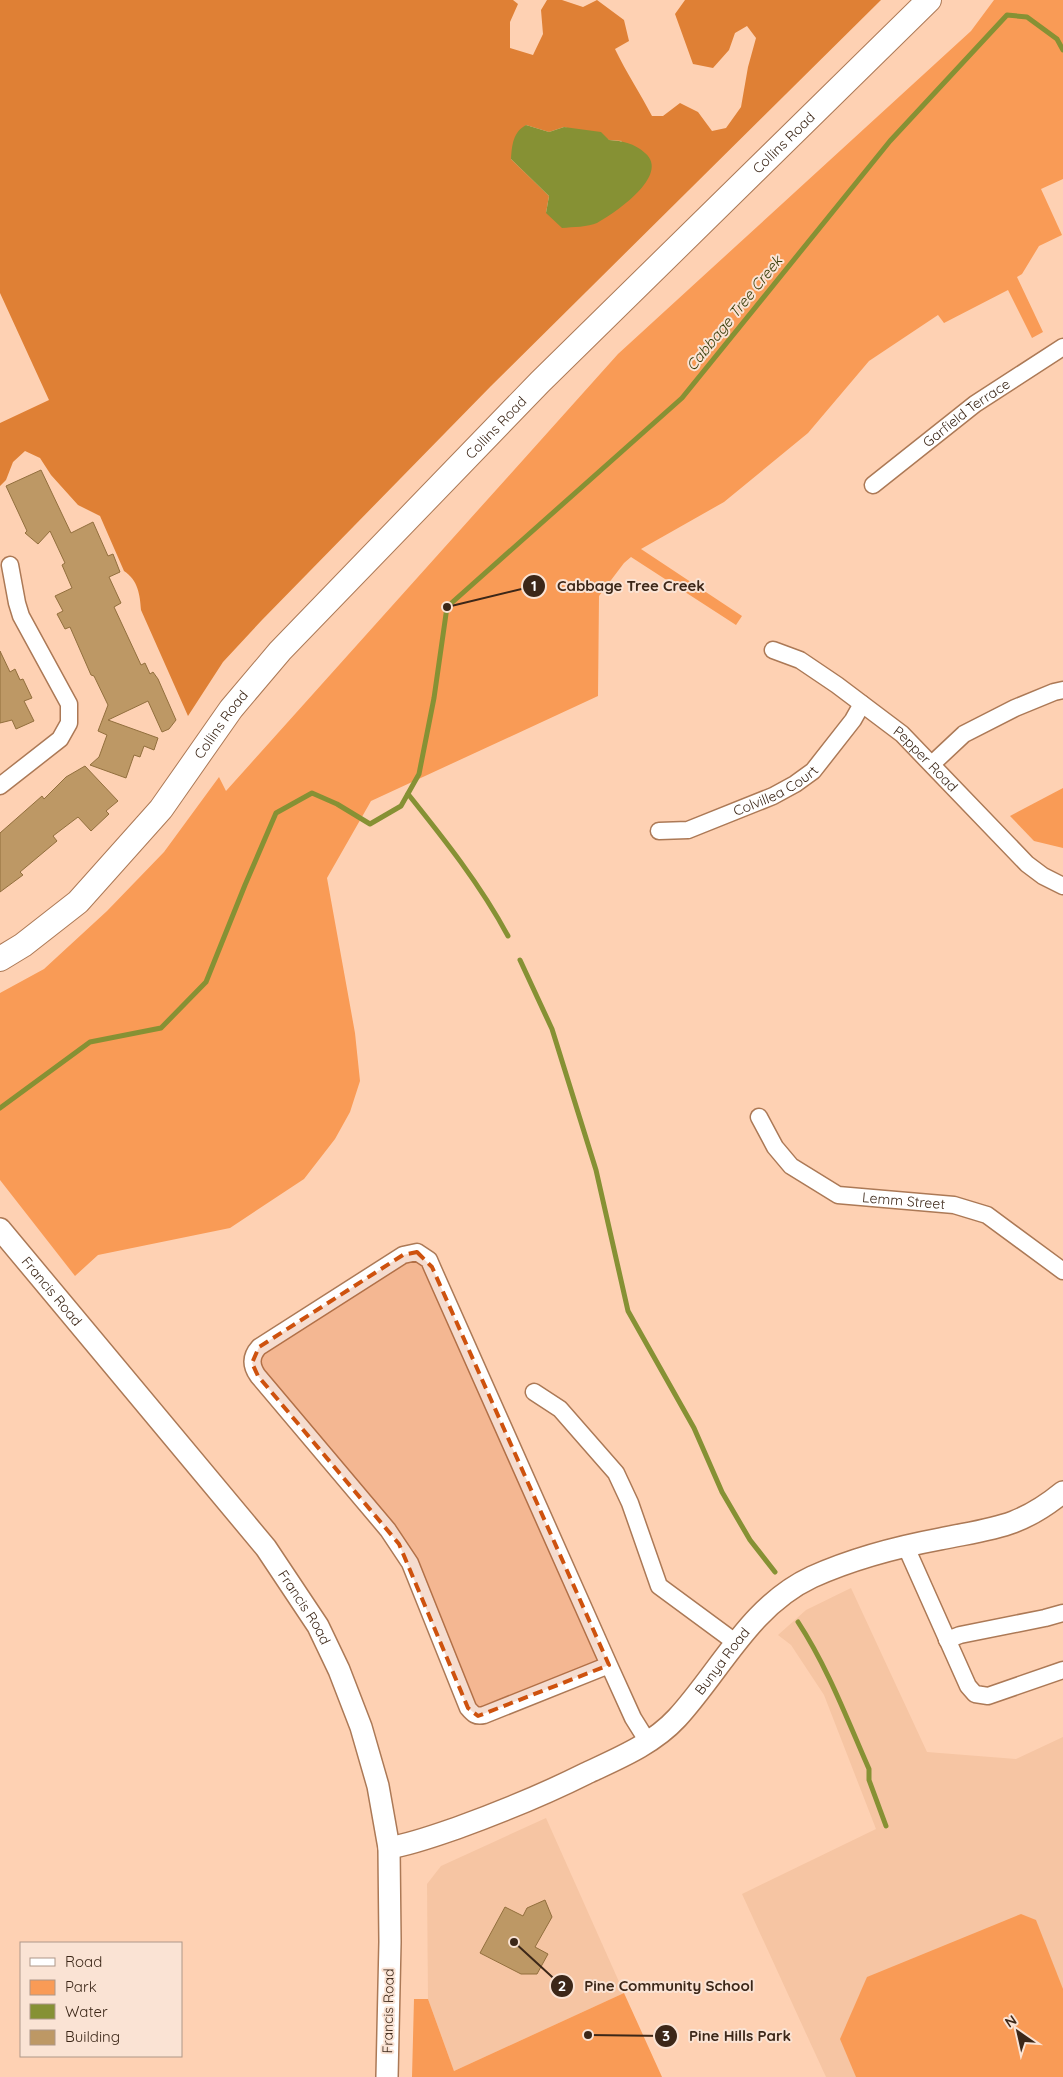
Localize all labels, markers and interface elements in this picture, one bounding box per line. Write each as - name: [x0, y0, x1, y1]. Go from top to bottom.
- street label: Collins Road: [749, 108, 819, 177]
- water label: Cabbage Tree Creek: [682, 250, 788, 374]
- street label: Garfield Terrace: [919, 375, 1013, 451]
- street label: Collins Road: [461, 393, 530, 463]
- callout: Cabbage Tree Creek: [522, 571, 715, 601]
- text: 1: [531, 576, 537, 595]
- text: Cabbage Tree Creek: [557, 576, 705, 595]
- street label: Collins Road: [190, 687, 252, 762]
- street label: Pepper Road: [890, 722, 962, 795]
- street label: Colvillea Court: [730, 762, 823, 820]
- street label: Lemm Street: [862, 1188, 946, 1213]
- street label: Francis Road: [18, 1253, 86, 1330]
- street label: Francis Road: [274, 1566, 334, 1647]
- street label: Bunya Road: [691, 1624, 754, 1699]
- legend: [20, 1942, 182, 2057]
- text: Road: [65, 1952, 102, 1971]
- street label: Francis Road: [378, 1968, 398, 2054]
- callout: Pine Community School: [549, 1971, 764, 2001]
- text: 2: [558, 1976, 566, 1995]
- text: Pine Community School: [584, 1976, 754, 1995]
- text: Park: [65, 1977, 97, 1996]
- text: Water: [65, 2002, 108, 2021]
- north arrow: [993, 2007, 1043, 2057]
- text: N: [1001, 2011, 1020, 2032]
- callout: Pine Hills Park: [654, 2021, 801, 2051]
- text: 3: [662, 2026, 670, 2045]
- text: Pine Hills Park: [689, 2026, 791, 2045]
- text: Building: [65, 2027, 120, 2046]

